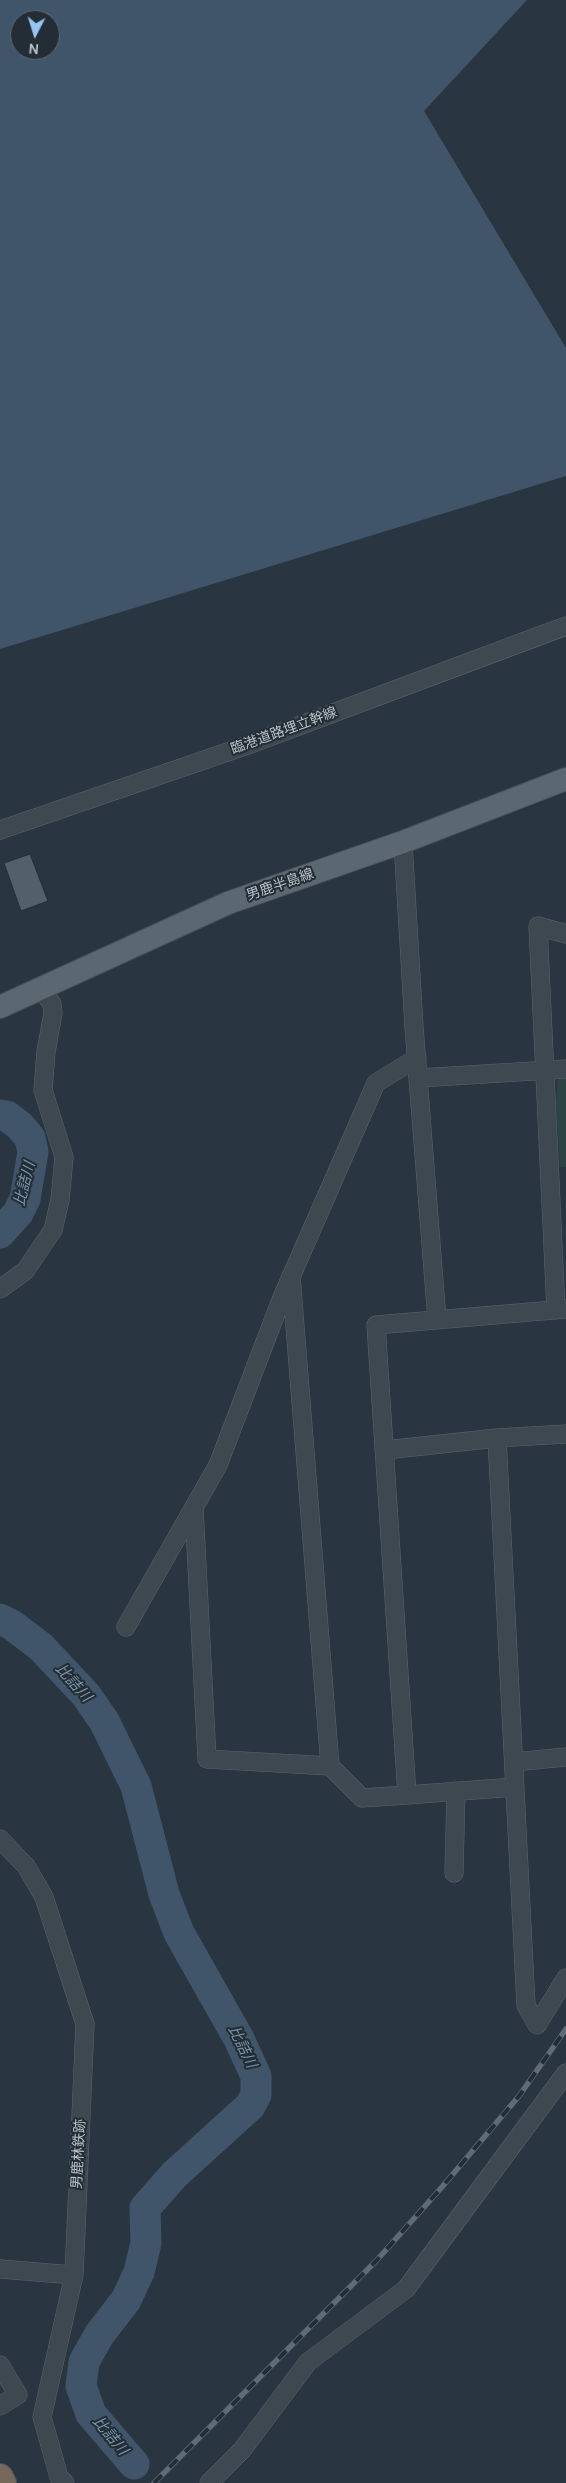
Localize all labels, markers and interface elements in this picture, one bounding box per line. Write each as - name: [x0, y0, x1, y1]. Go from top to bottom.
- north arrow: [10, 10, 60, 60]
- text: N: [28, 40, 40, 59]
- street label: 臨港道路埋立幹線: [229, 704, 339, 758]
- street label: 男鹿半島線: [244, 866, 316, 904]
- water label: 比詰川: [11, 1160, 39, 1208]
- water label: 比詰川: [51, 1660, 95, 1706]
- water label: 比詰川: [224, 2023, 260, 2071]
- street label: 男鹿林鉄跡: [69, 2119, 89, 2189]
- water label: 比詰川: [89, 2413, 131, 2459]

